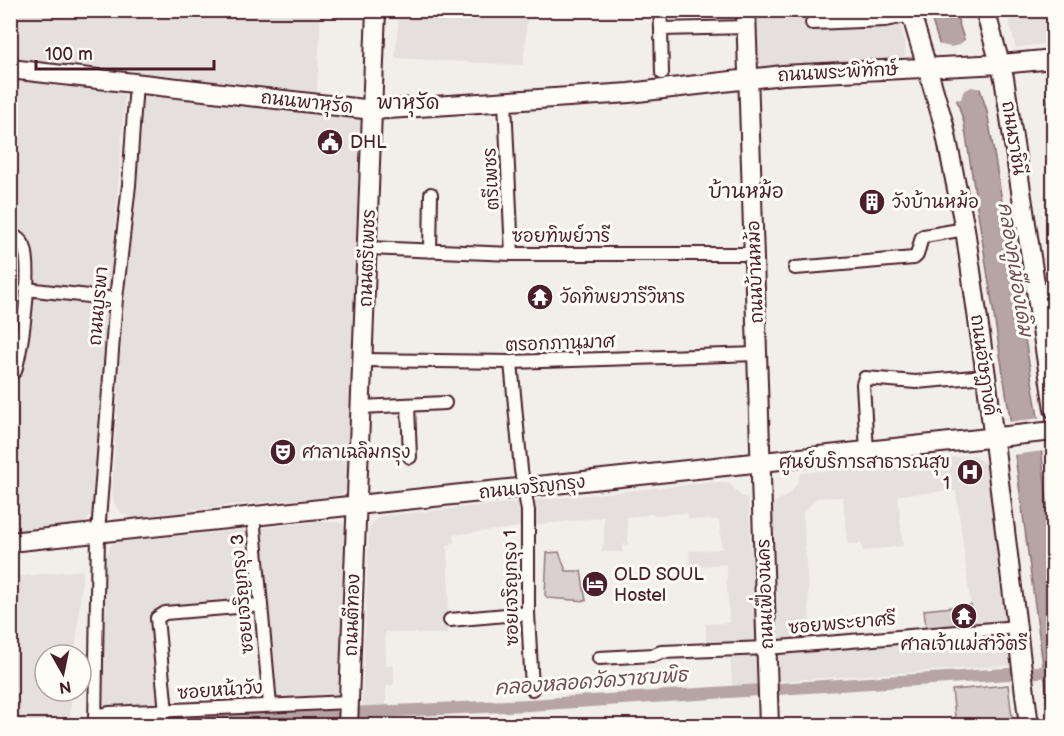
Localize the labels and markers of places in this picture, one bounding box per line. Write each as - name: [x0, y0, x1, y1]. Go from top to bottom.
- public building icon: DHL: [315, 127, 345, 157]
- place label: DHL: [350, 132, 387, 153]
- building icon: วังบ้านหม้อ: [857, 187, 887, 217]
- place label: วังบ้านหม้อ: [892, 190, 979, 213]
- temple icon: วัดทิพยวารีวิหาร: [525, 282, 555, 312]
- place label: วัดทิพยวารีวิหาร: [560, 285, 685, 308]
- theatre icon: ศาลาเฉลิมกรุง: [268, 437, 298, 467]
- place label: ศาลาเฉลิมกรุง: [302, 441, 410, 466]
- place label: ศูนย์บริการสาธารณสุข 1: [779, 449, 950, 494]
- hospital icon: ศูนย์บริการสาธารณสุข 1: [955, 457, 985, 487]
- place label: OLD SOUL Hostel: [614, 564, 704, 606]
- hotel icon: OLD SOUL Hostel: [580, 569, 610, 599]
- temple icon: ศาลเจ้าแม่สาวิตรี: [949, 601, 979, 631]
- place label: ศาลเจ้าแม่สาวิตรี: [900, 632, 1028, 655]

